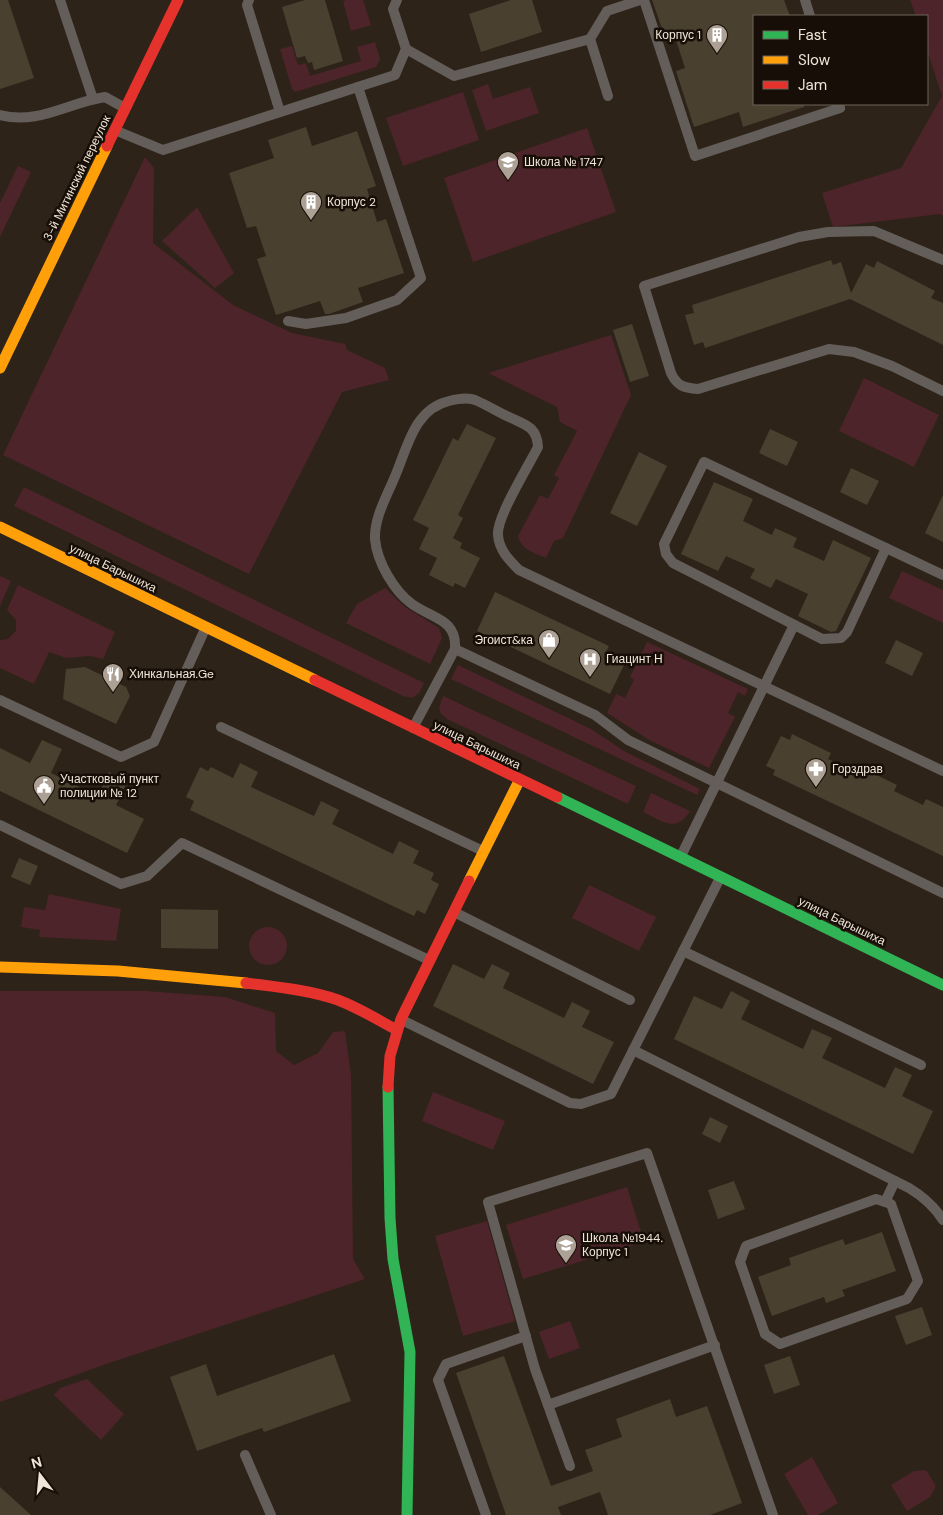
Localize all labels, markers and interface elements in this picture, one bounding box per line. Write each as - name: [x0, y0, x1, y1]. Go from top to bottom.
- legend: [753, 15, 928, 105]
- building icon: Корпус 1: [705, 23, 729, 54]
- text: Fast: [798, 25, 827, 45]
- place label: Корпус 1: [655, 27, 701, 43]
- text: Slow: [798, 50, 831, 70]
- text: Jam: [798, 75, 827, 95]
- street label: 3-й Митинский переулок: [40, 112, 115, 244]
- school or university icon: Школа № 1747: [496, 150, 520, 181]
- place label: Школа № 1747: [524, 154, 603, 170]
- building icon: Корпус 2: [299, 190, 323, 221]
- place label: Корпус 2: [327, 194, 376, 210]
- street label: улица Барышиха: [67, 540, 159, 596]
- shop icon: Эгоист&ка: [537, 628, 561, 659]
- place label: Эгоист&ка: [474, 632, 533, 648]
- hospital icon: Гиацинт Н: [578, 647, 602, 678]
- place label: Гиацинт Н: [606, 651, 663, 667]
- restaurant icon: Хинкальная.Ge: [101, 662, 125, 693]
- place label: Хинкальная.Ge: [129, 666, 214, 682]
- street label: улица Барышиха: [431, 717, 523, 773]
- pharmacy icon: Горздрав: [804, 757, 828, 788]
- place label: Горздрав: [832, 761, 883, 777]
- place label: Участковый пункт полиции № 12: [60, 771, 160, 801]
- public building icon: Участковый пункт полиции № 12: [32, 774, 56, 805]
- street label: улица Барышиха: [796, 893, 888, 949]
- place label: Школа №1944. Корпус 1: [582, 1230, 663, 1260]
- school or university icon: Школа №1944. Корпус 1: [554, 1233, 578, 1264]
- north arrow: [15, 1450, 65, 1500]
- text: N: [29, 1452, 44, 1473]

